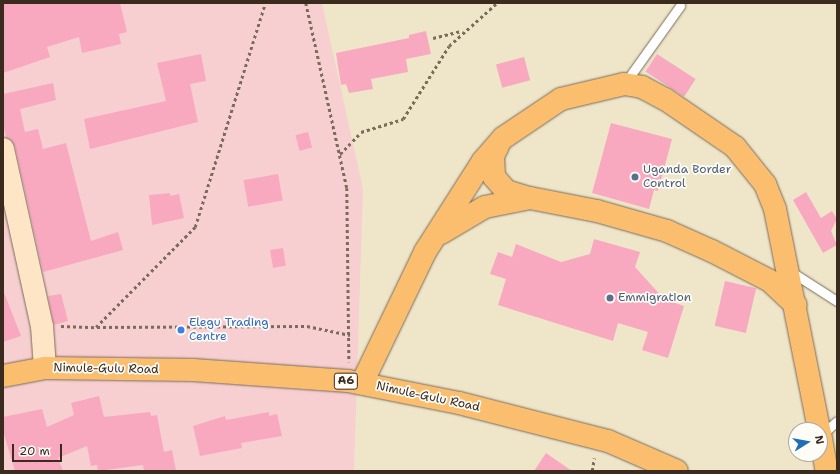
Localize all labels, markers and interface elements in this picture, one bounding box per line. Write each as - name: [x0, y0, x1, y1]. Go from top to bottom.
- place label: Uganda Border Control: [643, 163, 731, 191]
- marker: Uganda Border Control: [630, 172, 640, 182]
- place label: Emmigration: [618, 291, 691, 305]
- marker: Emmigration: [605, 293, 615, 303]
- place label: Elegu Trading Centre: [189, 316, 269, 344]
- marker: Elegu Trading Centre: [176, 325, 186, 335]
- street label: Nimule-Gulu Road: [53, 361, 159, 377]
- road number: A6: [333, 372, 359, 390]
- street label: Nimule-Gulu Road: [375, 379, 481, 415]
- north arrow: [788, 422, 828, 462]
- text: N: [811, 434, 827, 446]
- scale bar: [14, 436, 64, 462]
- text: 20 m: [19, 443, 50, 459]

